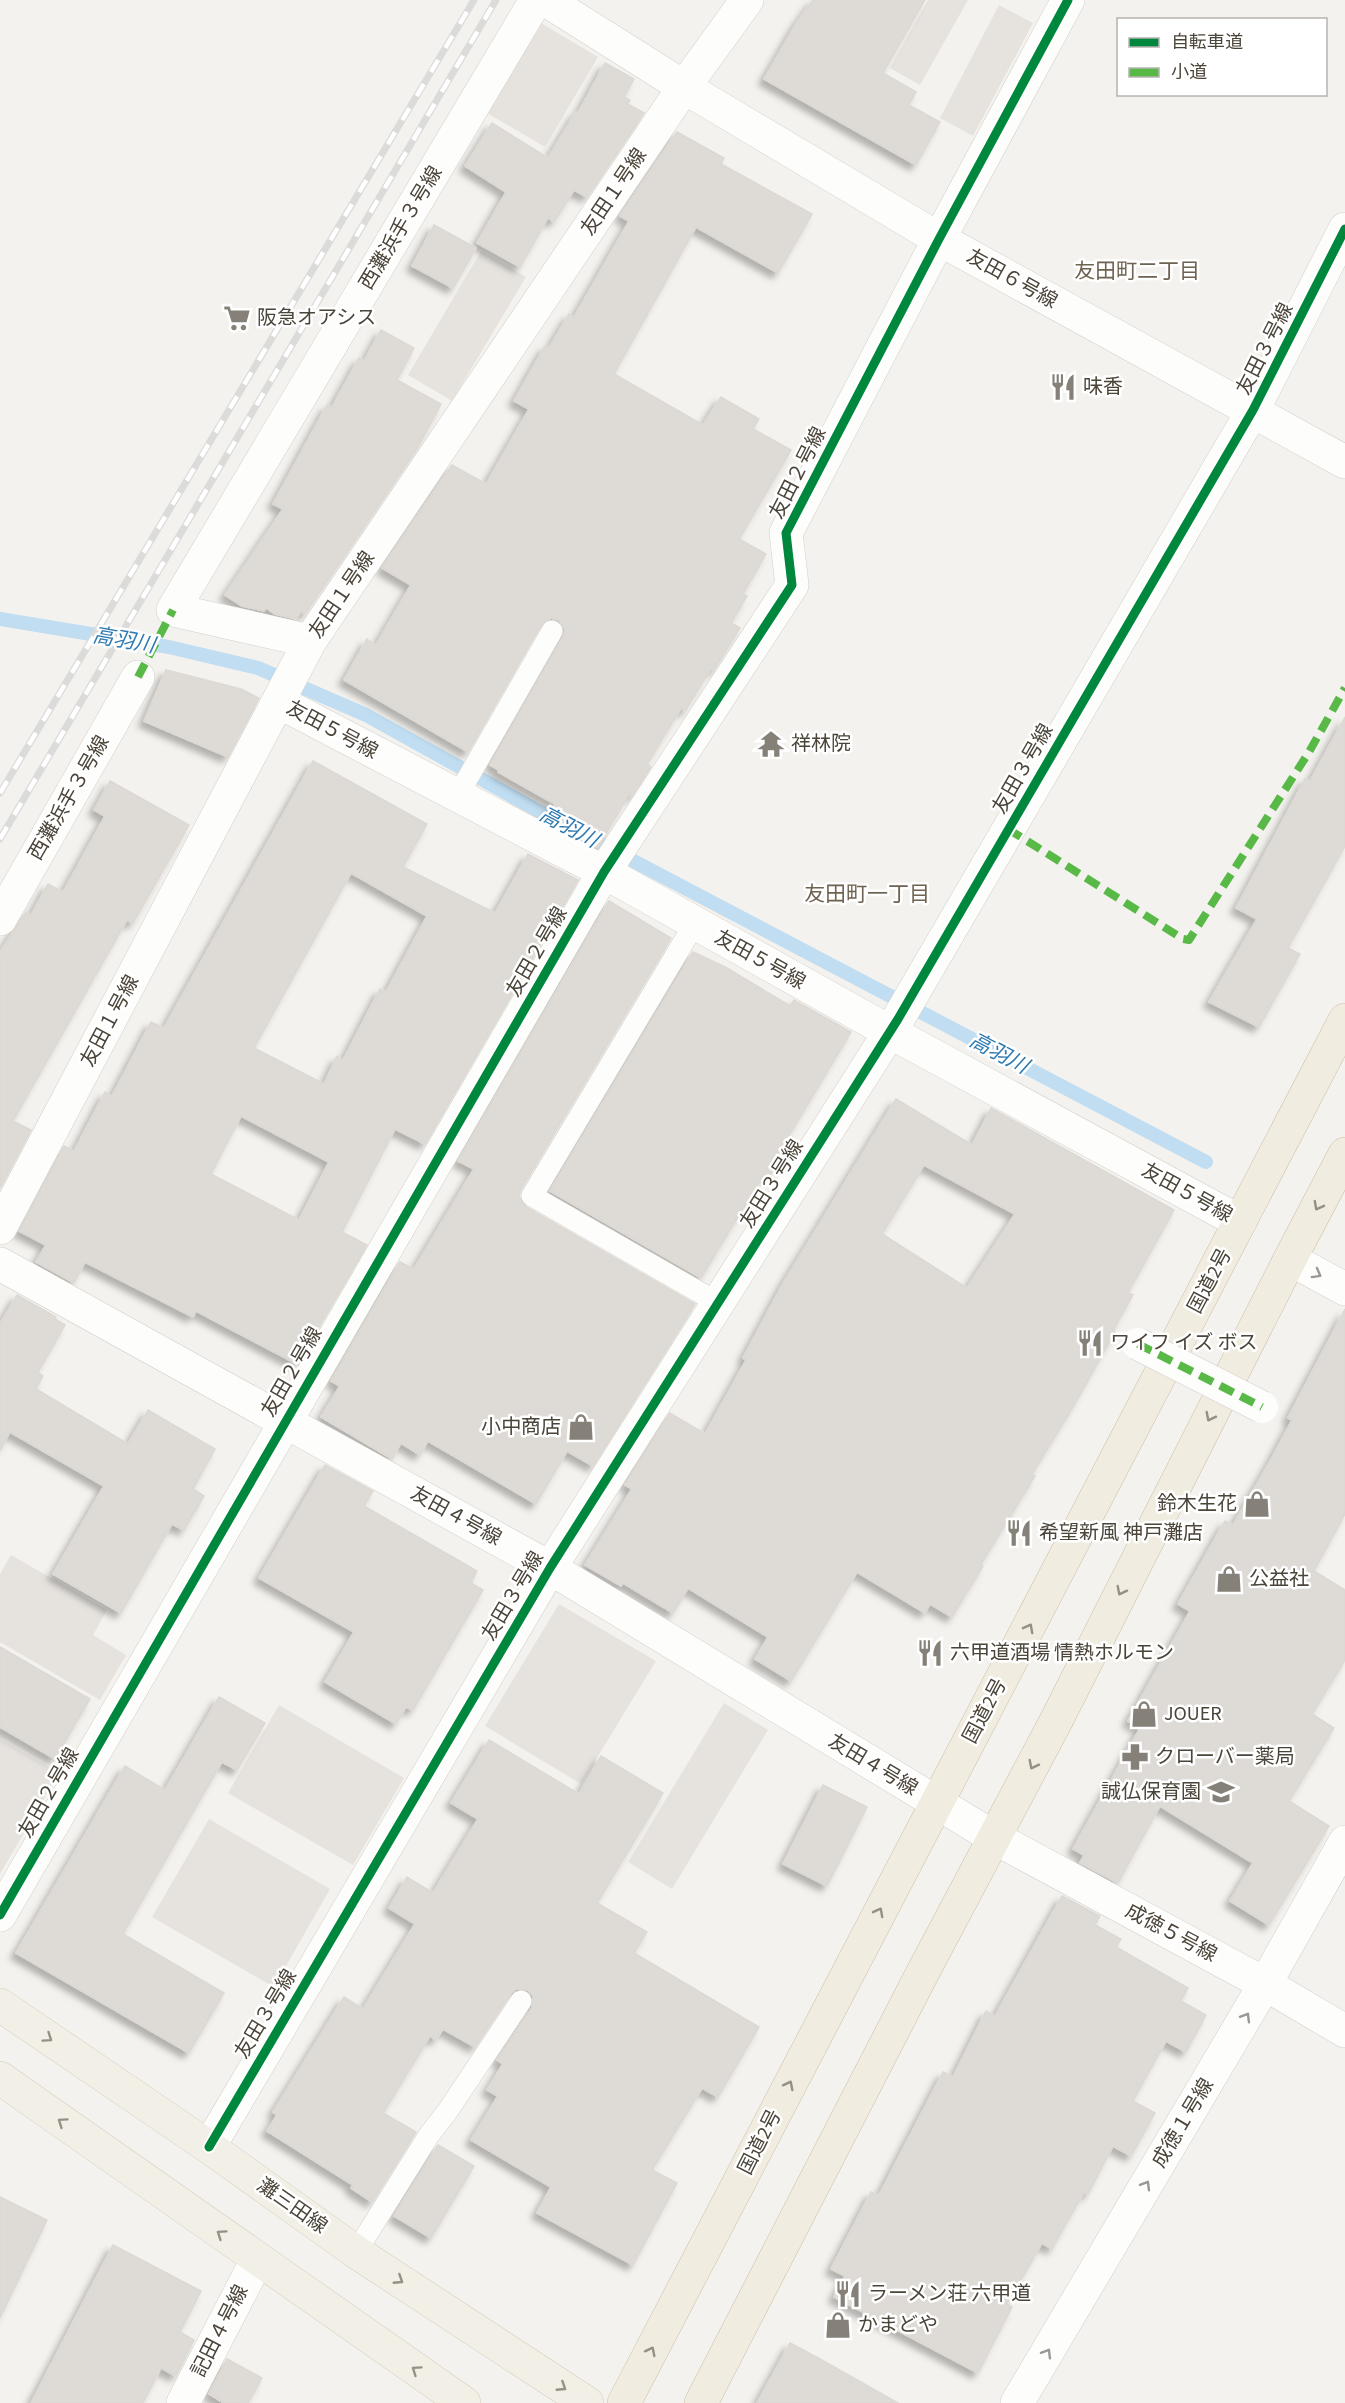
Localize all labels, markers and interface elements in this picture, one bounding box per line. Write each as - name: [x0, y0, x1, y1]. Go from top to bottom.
- legend: [1117, 18, 1327, 96]
- text: 自転車道: [1171, 30, 1243, 55]
- text: 小道: [1171, 60, 1207, 85]
- street label: 友田１号線: [574, 143, 654, 241]
- street label: 西灘浜手３号線: [353, 161, 449, 295]
- street label: 友田６号線: [961, 243, 1063, 315]
- district label: 友田町二丁目: [1074, 256, 1200, 286]
- street label: 友田３号線: [1230, 298, 1300, 400]
- supermarket icon: 阪急オアシス: [222, 303, 252, 333]
- place label: 阪急オアシス: [257, 304, 376, 332]
- restaurant icon: 味香: [1048, 372, 1078, 402]
- place label: 味香: [1083, 373, 1123, 401]
- street label: 友田２号線: [763, 422, 833, 524]
- street label: 友田１号線: [302, 546, 382, 644]
- water label: 高羽川: [90, 620, 160, 661]
- street label: 友田５号線: [281, 694, 383, 766]
- street label: 友田３号線: [986, 719, 1060, 819]
- temple icon: 祥林院: [756, 729, 786, 759]
- street label: 西灘浜手３号線: [22, 730, 116, 866]
- place label: 祥林院: [791, 730, 851, 758]
- water label: 高羽川: [534, 799, 606, 856]
- district label: 友田町一丁目: [804, 879, 930, 909]
- street label: 友田２号線: [500, 902, 574, 1002]
- street label: 友田５号線: [709, 924, 811, 996]
- street label: 友田１号線: [74, 970, 146, 1072]
- water label: 高羽川: [964, 1025, 1036, 1082]
- street label: 友田３号線: [734, 1134, 810, 1234]
- street label: 友田５号線: [1136, 1157, 1238, 1229]
- one-way arrow: [1313, 1200, 1325, 1211]
- street label: 国道2号: [1181, 1244, 1239, 1318]
- one-way arrow: [1311, 1267, 1322, 1278]
- street label: 友田２号線: [255, 1322, 329, 1422]
- restaurant icon: ワイフ イズ ボス: [1075, 1328, 1105, 1358]
- place label: ワイフ イズ ボス: [1110, 1329, 1257, 1357]
- one-way arrow: [1205, 1411, 1217, 1422]
- shop icon: 小中商店: [566, 1412, 596, 1442]
- place label: 小中商店: [481, 1413, 561, 1441]
- street label: 友田４号線: [405, 1480, 507, 1552]
- shop icon: 鈴木生花: [1242, 1489, 1272, 1519]
- place label: 鈴木生花: [1157, 1490, 1237, 1518]
- restaurant icon: 希望新風 神戸灘店: [1004, 1518, 1034, 1548]
- place label: 希望新風 神戸灘店: [1039, 1519, 1203, 1547]
- street label: 友田３号線: [475, 1546, 551, 1646]
- shop icon: 公益社: [1214, 1564, 1244, 1594]
- place label: 公益社: [1249, 1565, 1309, 1593]
- one-way arrow: [1117, 1585, 1129, 1596]
- one-way arrow: [1021, 1623, 1033, 1634]
- restaurant icon: 六甲道酒場 情熱ホルモン: [915, 1638, 945, 1668]
- place label: 六甲道酒場 情熱ホルモン: [950, 1639, 1174, 1667]
- street label: 国道2号: [956, 1674, 1014, 1748]
- shop icon: JOUER: [1129, 1699, 1159, 1729]
- place label: JOUER: [1164, 1700, 1222, 1728]
- street label: 友田４号線: [823, 1727, 923, 1803]
- pharmacy icon: クローバー薬局: [1120, 1742, 1150, 1772]
- street label: 友田２号線: [12, 1743, 86, 1843]
- place label: クローバー薬局: [1155, 1743, 1295, 1771]
- one-way arrow: [1029, 1758, 1040, 1769]
- school or university icon: 誠仏保育園: [1206, 1777, 1236, 1807]
- place label: 誠仏保育園: [1101, 1778, 1201, 1806]
- street label: 成徳５号線: [1120, 1897, 1222, 1969]
- one-way arrow: [872, 1907, 883, 1918]
- street label: 友田３号線: [228, 1964, 304, 2064]
- one-way arrow: [1238, 2013, 1250, 2023]
- one-way arrow: [42, 2031, 53, 2042]
- street label: 成徳１号線: [1145, 2073, 1221, 2173]
- one-way arrow: [782, 2080, 793, 2091]
- street label: 国道2号: [732, 2104, 788, 2180]
- one-way arrow: [58, 2118, 69, 2129]
- street label: 灘三田線: [251, 2172, 333, 2240]
- one-way arrow: [1139, 2181, 1151, 2191]
- one-way arrow: [217, 2230, 228, 2241]
- one-way arrow: [392, 2273, 403, 2284]
- restaurant icon: ラーメン荘 六甲道: [833, 2279, 863, 2309]
- street label: 記田４号線: [185, 2280, 255, 2382]
- place label: ラーメン荘 六甲道: [868, 2280, 1031, 2308]
- shop icon: かまどや: [823, 2310, 853, 2340]
- place label: かまどや: [858, 2311, 938, 2339]
- one-way arrow: [644, 2347, 655, 2357]
- one-way arrow: [1040, 2349, 1051, 2359]
- one-way arrow: [412, 2366, 423, 2377]
- one-way arrow: [555, 2380, 566, 2391]

